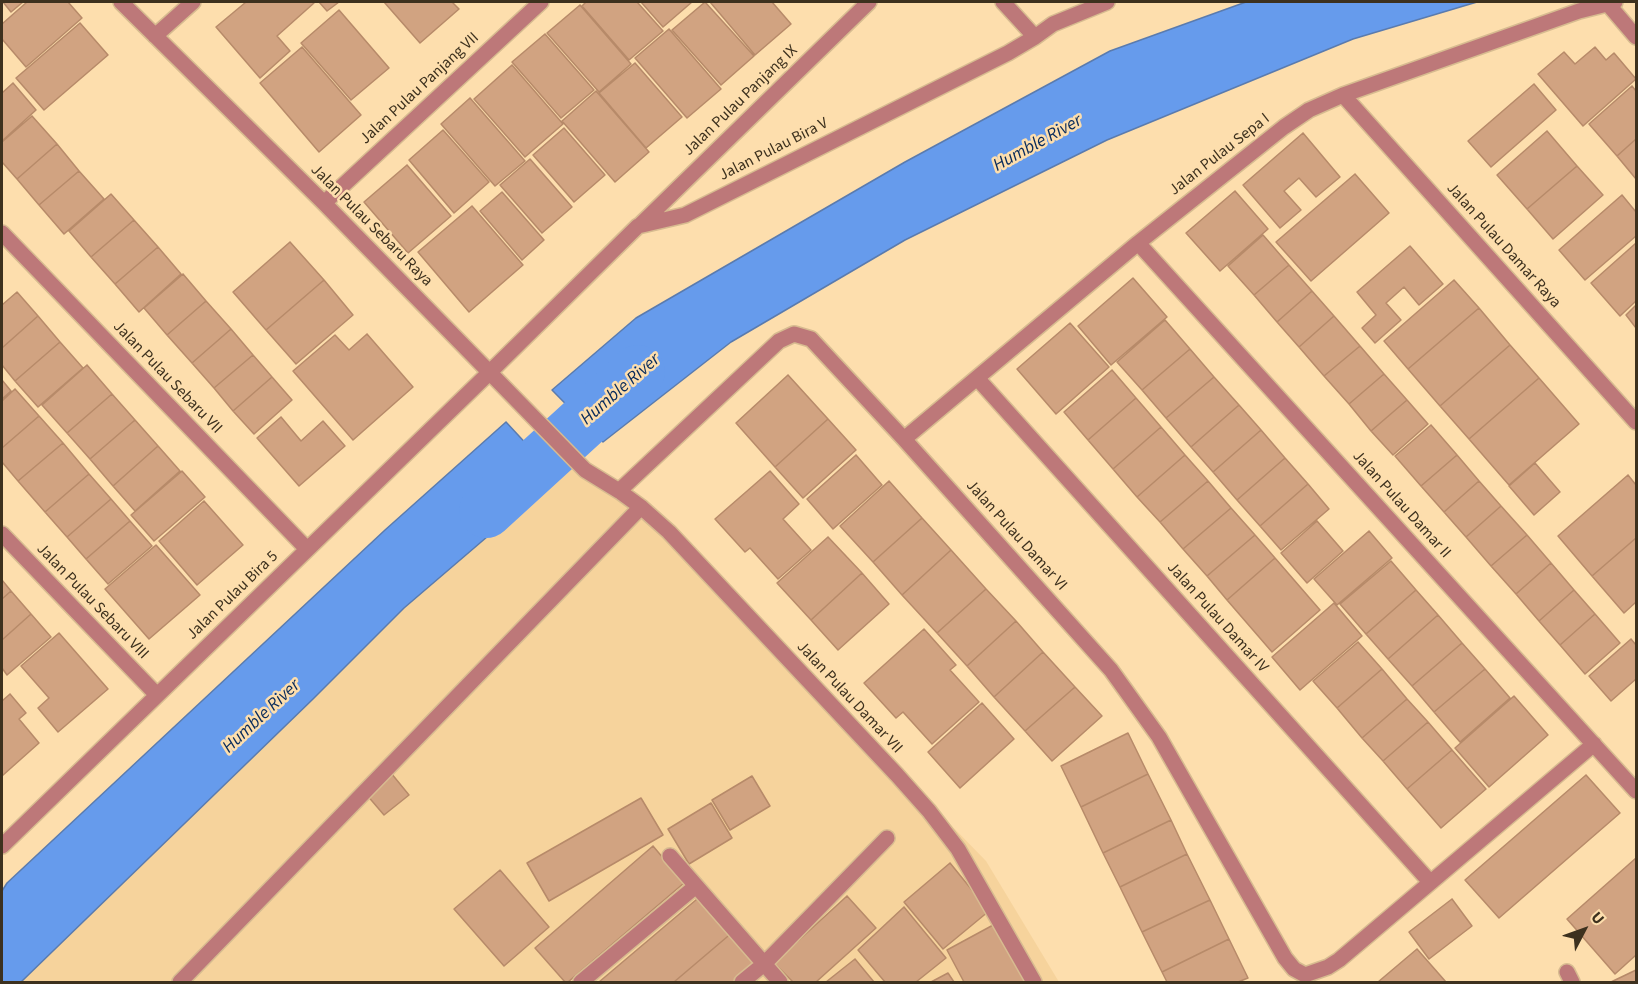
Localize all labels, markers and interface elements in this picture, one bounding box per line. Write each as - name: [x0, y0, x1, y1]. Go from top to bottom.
- street label: Jalan Pulau Panjang VII: [357, 29, 483, 149]
- street label: Jalan Pulau Panjang IX: [680, 42, 802, 160]
- street label: Jalan Pulau Sepa I: [1166, 110, 1274, 200]
- water label: Humble River: [990, 111, 1086, 177]
- street label: Jalan Pulau Bira V: [716, 114, 832, 186]
- street label: Jalan Pulau Sebaru Raya: [306, 161, 436, 291]
- street label: Jalan Pulau Damar Raya: [1442, 179, 1564, 313]
- street label: Jalan Pulau Sebaru VII: [108, 318, 226, 438]
- water label: Humble River: [577, 350, 665, 430]
- street label: Jalan Pulau Damar II: [1348, 447, 1454, 563]
- street label: Jalan Pulau Damar VI: [961, 477, 1071, 595]
- street label: Jalan Pulau Sebaru VIII: [32, 540, 152, 664]
- street label: Jalan Pulau Bira 5: [183, 548, 283, 644]
- street label: Jalan Pulau Damar IV: [1162, 559, 1272, 677]
- street label: Jalan Pulau Damar VII: [792, 638, 906, 758]
- water label: Humble River: [219, 676, 305, 758]
- north arrow: [1554, 900, 1614, 960]
- text: U: [1586, 907, 1609, 929]

